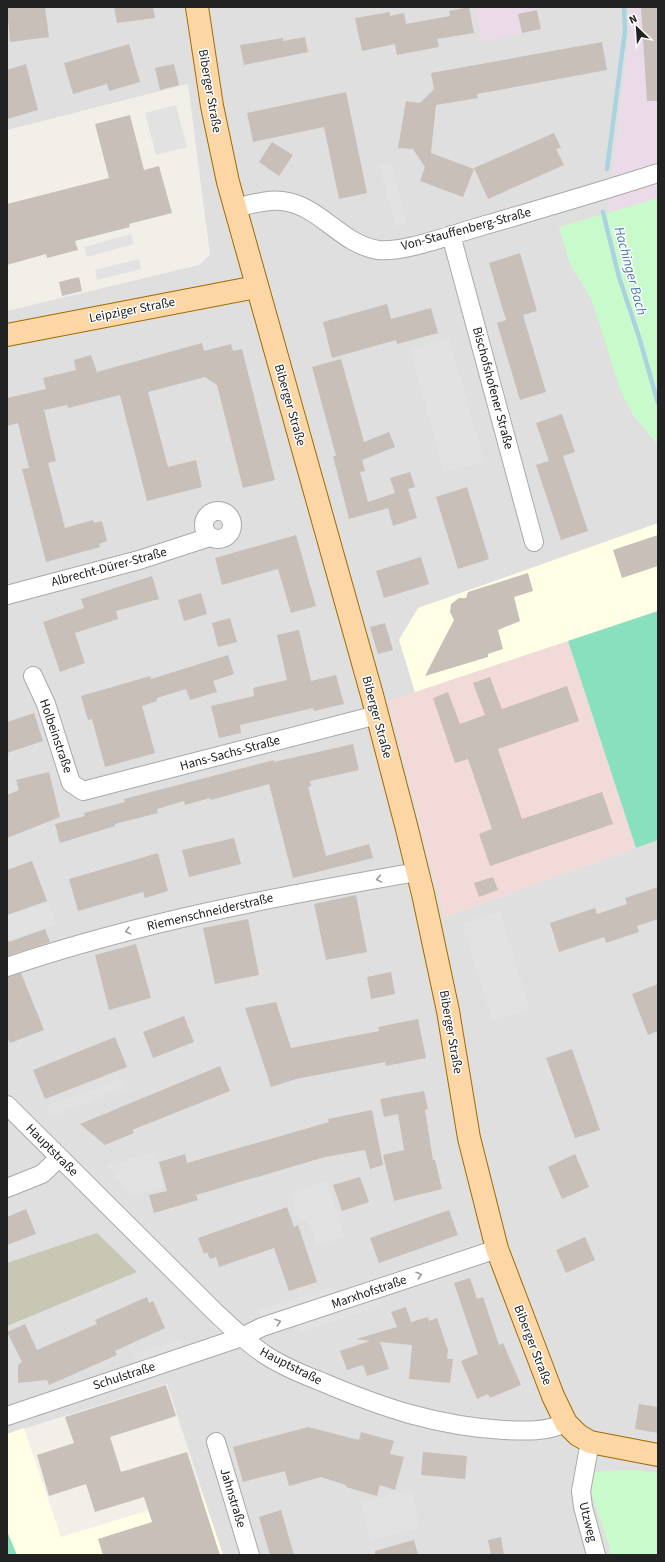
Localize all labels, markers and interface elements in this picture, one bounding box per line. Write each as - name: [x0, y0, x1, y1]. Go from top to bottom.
- north arrow: [617, 8, 657, 48]
- text: N: [626, 11, 639, 28]
- street label: Biberger Straße: [194, 48, 226, 134]
- street label: Von-Stauffenberg-Straße: [399, 203, 533, 255]
- water label: Hachinger Bach: [609, 224, 651, 318]
- street label: Leipziger Straße: [87, 293, 177, 327]
- street label: Bischofshofener Straße: [468, 325, 518, 451]
- street label: Biberger Straße: [270, 362, 310, 448]
- street label: Albrecht-Dürer-Straße: [49, 543, 169, 591]
- street label: Biberger Straße: [357, 674, 397, 760]
- street label: Holbeinstraße: [35, 697, 77, 775]
- street label: Hans-Sachs-Straße: [178, 731, 282, 775]
- one-way arrow: [376, 874, 382, 882]
- street label: Riemenschneiderstraße: [145, 889, 275, 935]
- one-way arrow: [125, 927, 131, 935]
- street label: Biberger Straße: [435, 989, 467, 1075]
- street label: Hauptstraße: [22, 1120, 82, 1180]
- street label: Marxhofstraße: [329, 1271, 409, 1313]
- one-way arrow: [415, 1271, 422, 1279]
- street label: Biberger Straße: [509, 1302, 557, 1388]
- one-way arrow: [274, 1319, 281, 1327]
- street label: Hauptstraße: [257, 1343, 325, 1389]
- street label: Schulstraße: [90, 1357, 158, 1395]
- street label: Jahnstraße: [215, 1466, 251, 1530]
- street label: Utzweg: [574, 1500, 602, 1544]

